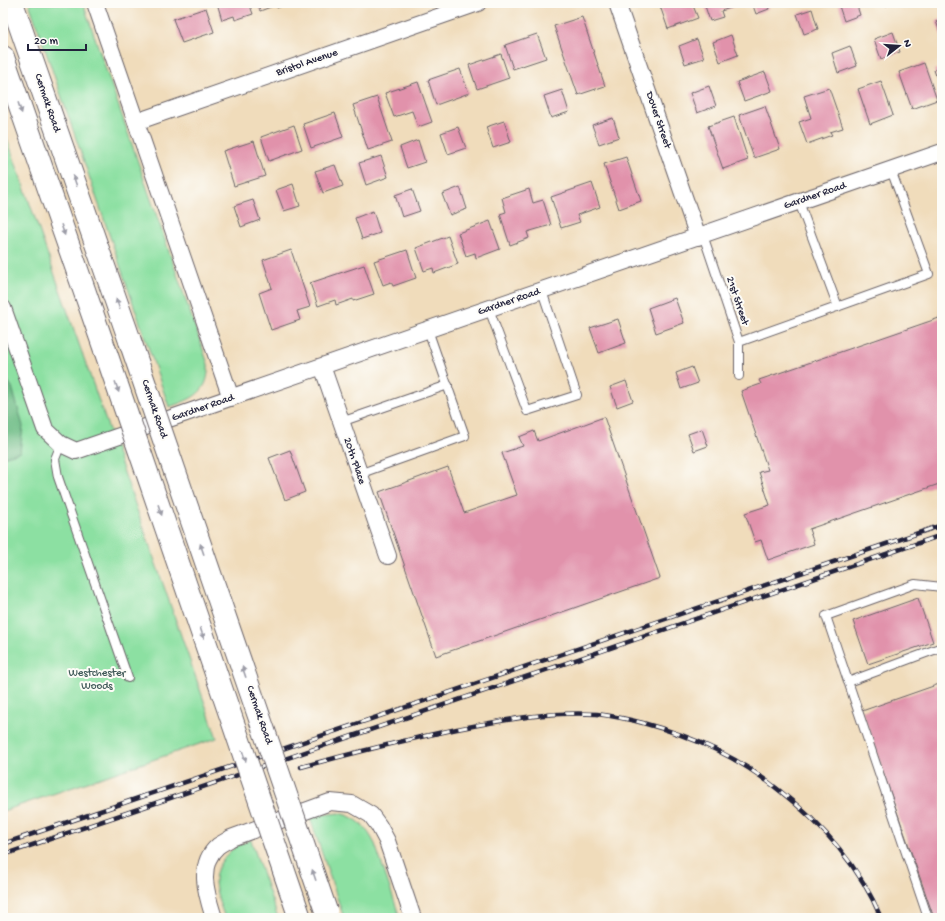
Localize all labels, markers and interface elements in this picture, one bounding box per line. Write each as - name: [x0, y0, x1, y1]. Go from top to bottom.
- scale bar: [28, 26, 86, 52]
- north arrow: [879, 26, 919, 66]
- text: 20 m: [34, 35, 59, 49]
- text: N: [900, 38, 913, 49]
- street label: Bristol Avenue: [274, 47, 340, 79]
- street label: Cermak Road: [31, 72, 63, 135]
- street label: Dover Street: [642, 89, 674, 151]
- one-way arrow: [18, 102, 24, 114]
- one-way arrow: [71, 175, 77, 187]
- street label: Gardner Road: [782, 179, 849, 212]
- one-way arrow: [60, 225, 66, 237]
- street label: 21st Street: [723, 275, 751, 328]
- street label: Gardner Road: [476, 285, 543, 318]
- one-way arrow: [114, 298, 120, 310]
- street label: Cermak Road: [138, 378, 170, 441]
- one-way arrow: [115, 381, 121, 393]
- street label: Gardner Road: [170, 391, 237, 424]
- street label: 20th Place: [340, 436, 368, 486]
- one-way arrow: [157, 504, 163, 516]
- one-way arrow: [199, 543, 205, 555]
- one-way arrow: [199, 627, 205, 639]
- one-way arrow: [241, 666, 247, 678]
- park label: Westchester Woods: [68, 668, 127, 693]
- street label: Cermak Road: [243, 684, 275, 747]
- one-way arrow: [241, 750, 247, 762]
- one-way arrow: [310, 868, 316, 880]

